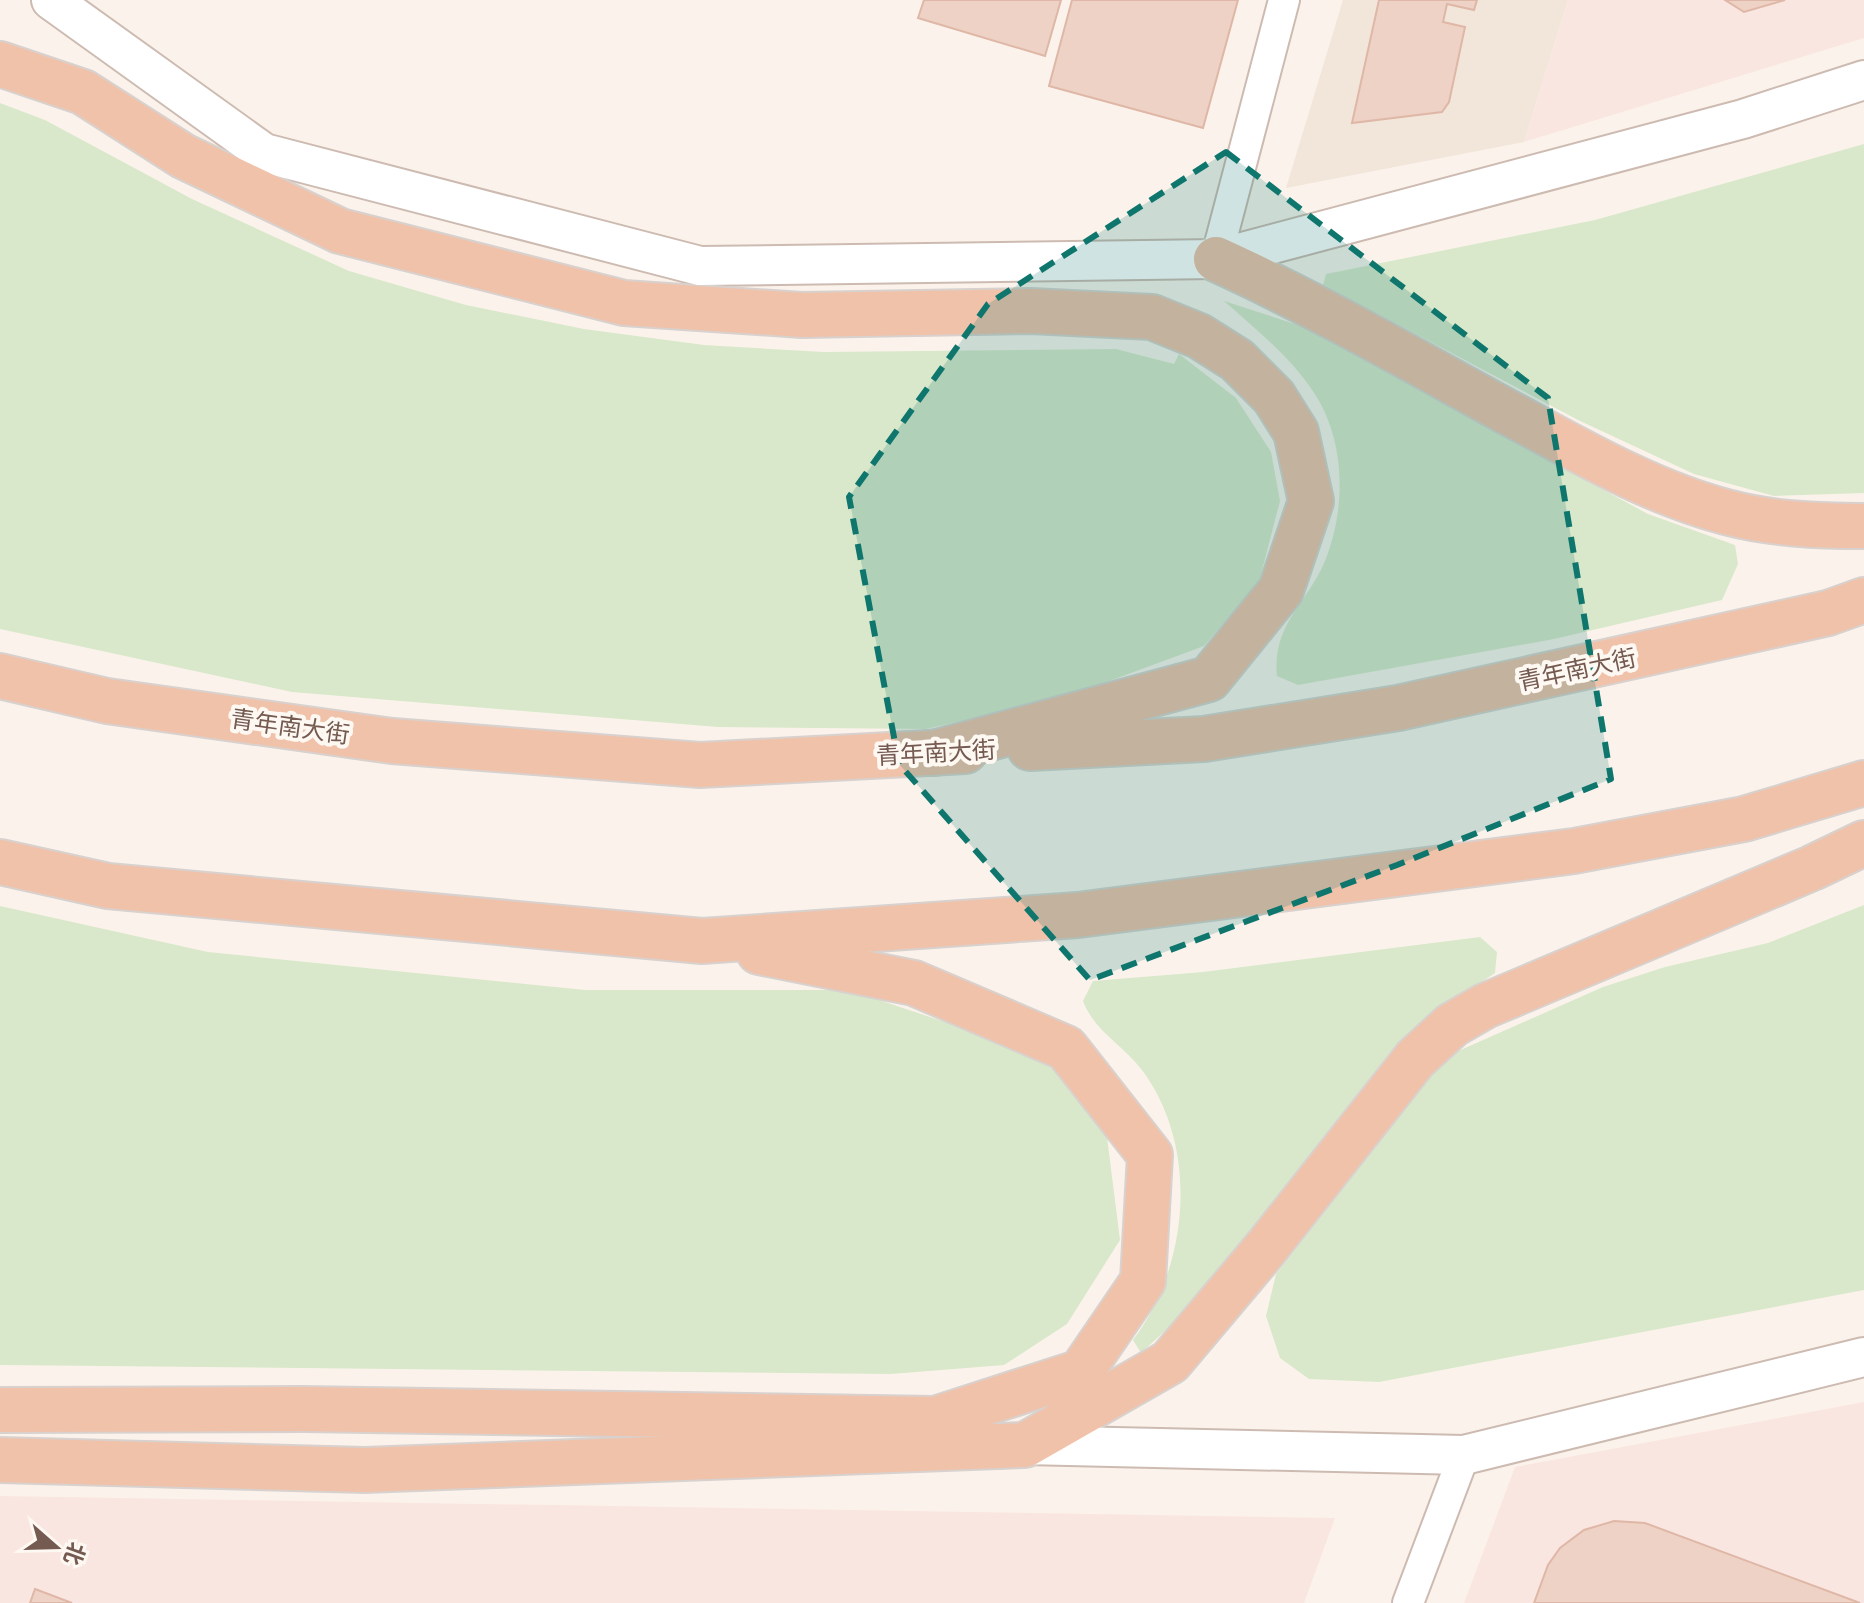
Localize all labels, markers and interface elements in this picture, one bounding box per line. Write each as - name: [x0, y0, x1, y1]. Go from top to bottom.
- street label: 青年南大街: [1515, 644, 1639, 696]
- street label: 青年南大街: [229, 705, 351, 749]
- street label: 青年南大街: [875, 736, 997, 770]
- north arrow: [16, 1507, 96, 1587]
- text: 北: [58, 1539, 91, 1569]

